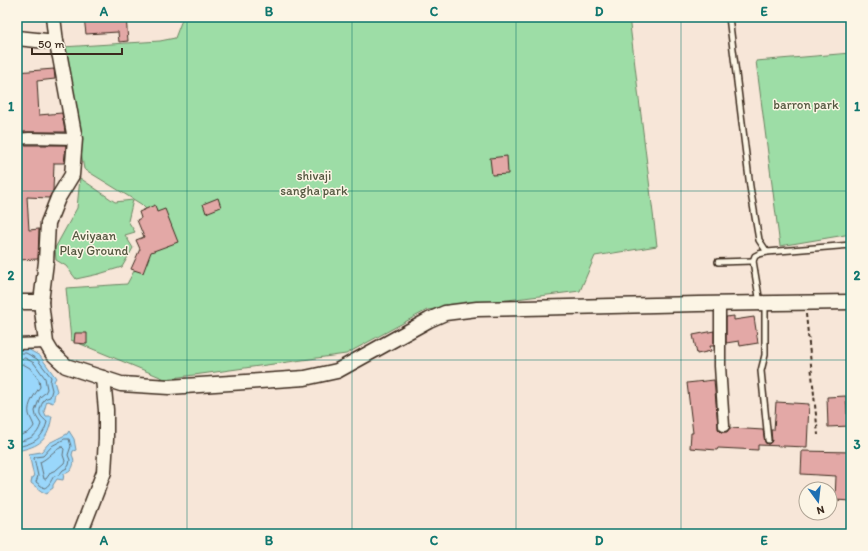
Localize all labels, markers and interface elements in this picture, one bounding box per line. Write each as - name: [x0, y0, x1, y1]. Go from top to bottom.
- text: A: [99, 4, 109, 19]
- text: B: [265, 4, 274, 19]
- text: C: [430, 4, 439, 19]
- text: D: [595, 4, 604, 19]
- text: E: [760, 4, 768, 19]
- scale bar: [32, 30, 122, 56]
- text: 50 m: [38, 37, 64, 51]
- park label: barron park: [773, 97, 839, 112]
- text: 1: [8, 99, 14, 114]
- text: 1: [854, 99, 860, 114]
- park label: shivaji sangha park: [280, 168, 348, 198]
- park label: Aviyaan Play Ground: [59, 228, 129, 258]
- text: 2: [8, 268, 15, 283]
- text: 2: [854, 268, 861, 283]
- text: 3: [7, 437, 15, 452]
- text: 3: [853, 437, 861, 452]
- north arrow: [798, 481, 838, 521]
- text: N: [815, 503, 826, 517]
- text: A: [99, 533, 109, 548]
- text: B: [265, 533, 274, 548]
- text: C: [430, 533, 439, 548]
- text: D: [595, 533, 604, 548]
- text: E: [760, 533, 768, 548]

